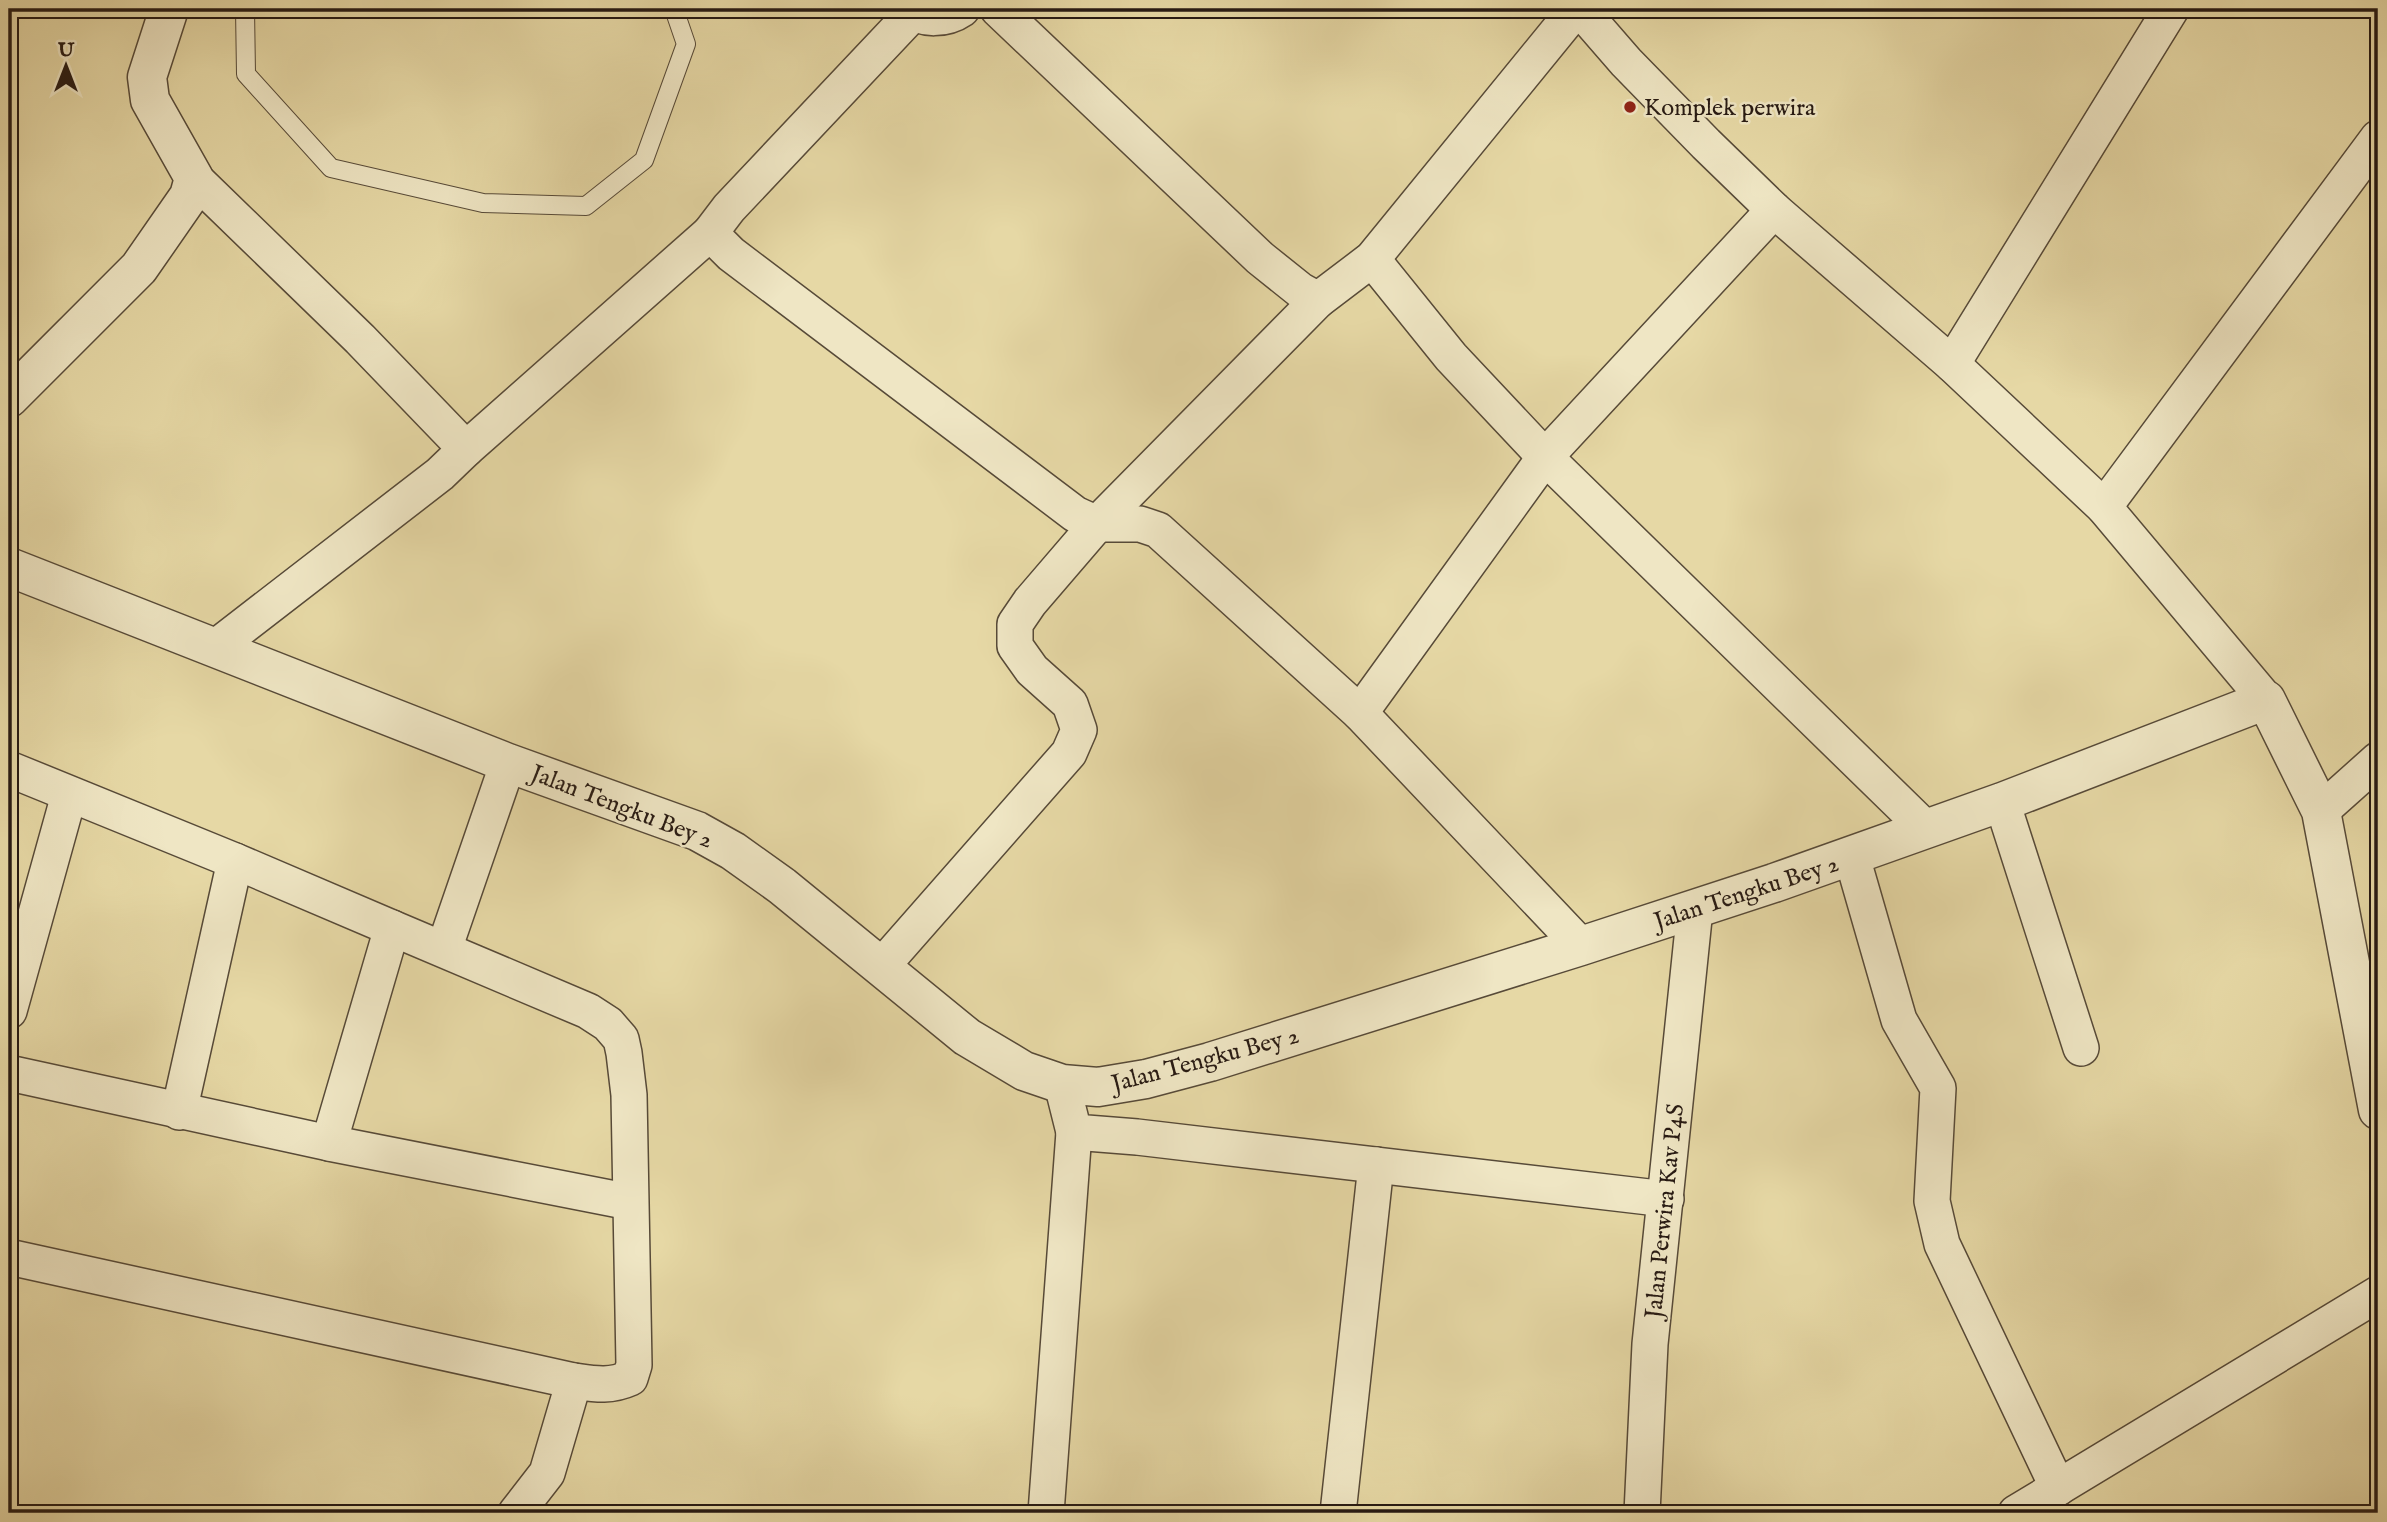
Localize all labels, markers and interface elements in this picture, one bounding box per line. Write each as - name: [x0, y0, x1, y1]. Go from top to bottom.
- north arrow: [32, 32, 102, 102]
- text: U: [57, 39, 75, 63]
- place label: Komplek perwira: [1644, 93, 1816, 124]
- marker: Komplek perwira: [1622, 99, 1638, 115]
- street label: Jalan Tengku Bey 2: [523, 757, 717, 856]
- street label: Jalan Tengku Bey 2: [1647, 849, 1843, 939]
- street label: Jalan Tengku Bey 2: [1106, 1021, 1302, 1101]
- street label: Jalan Perwira Kav P4S: [1638, 1102, 1692, 1323]

